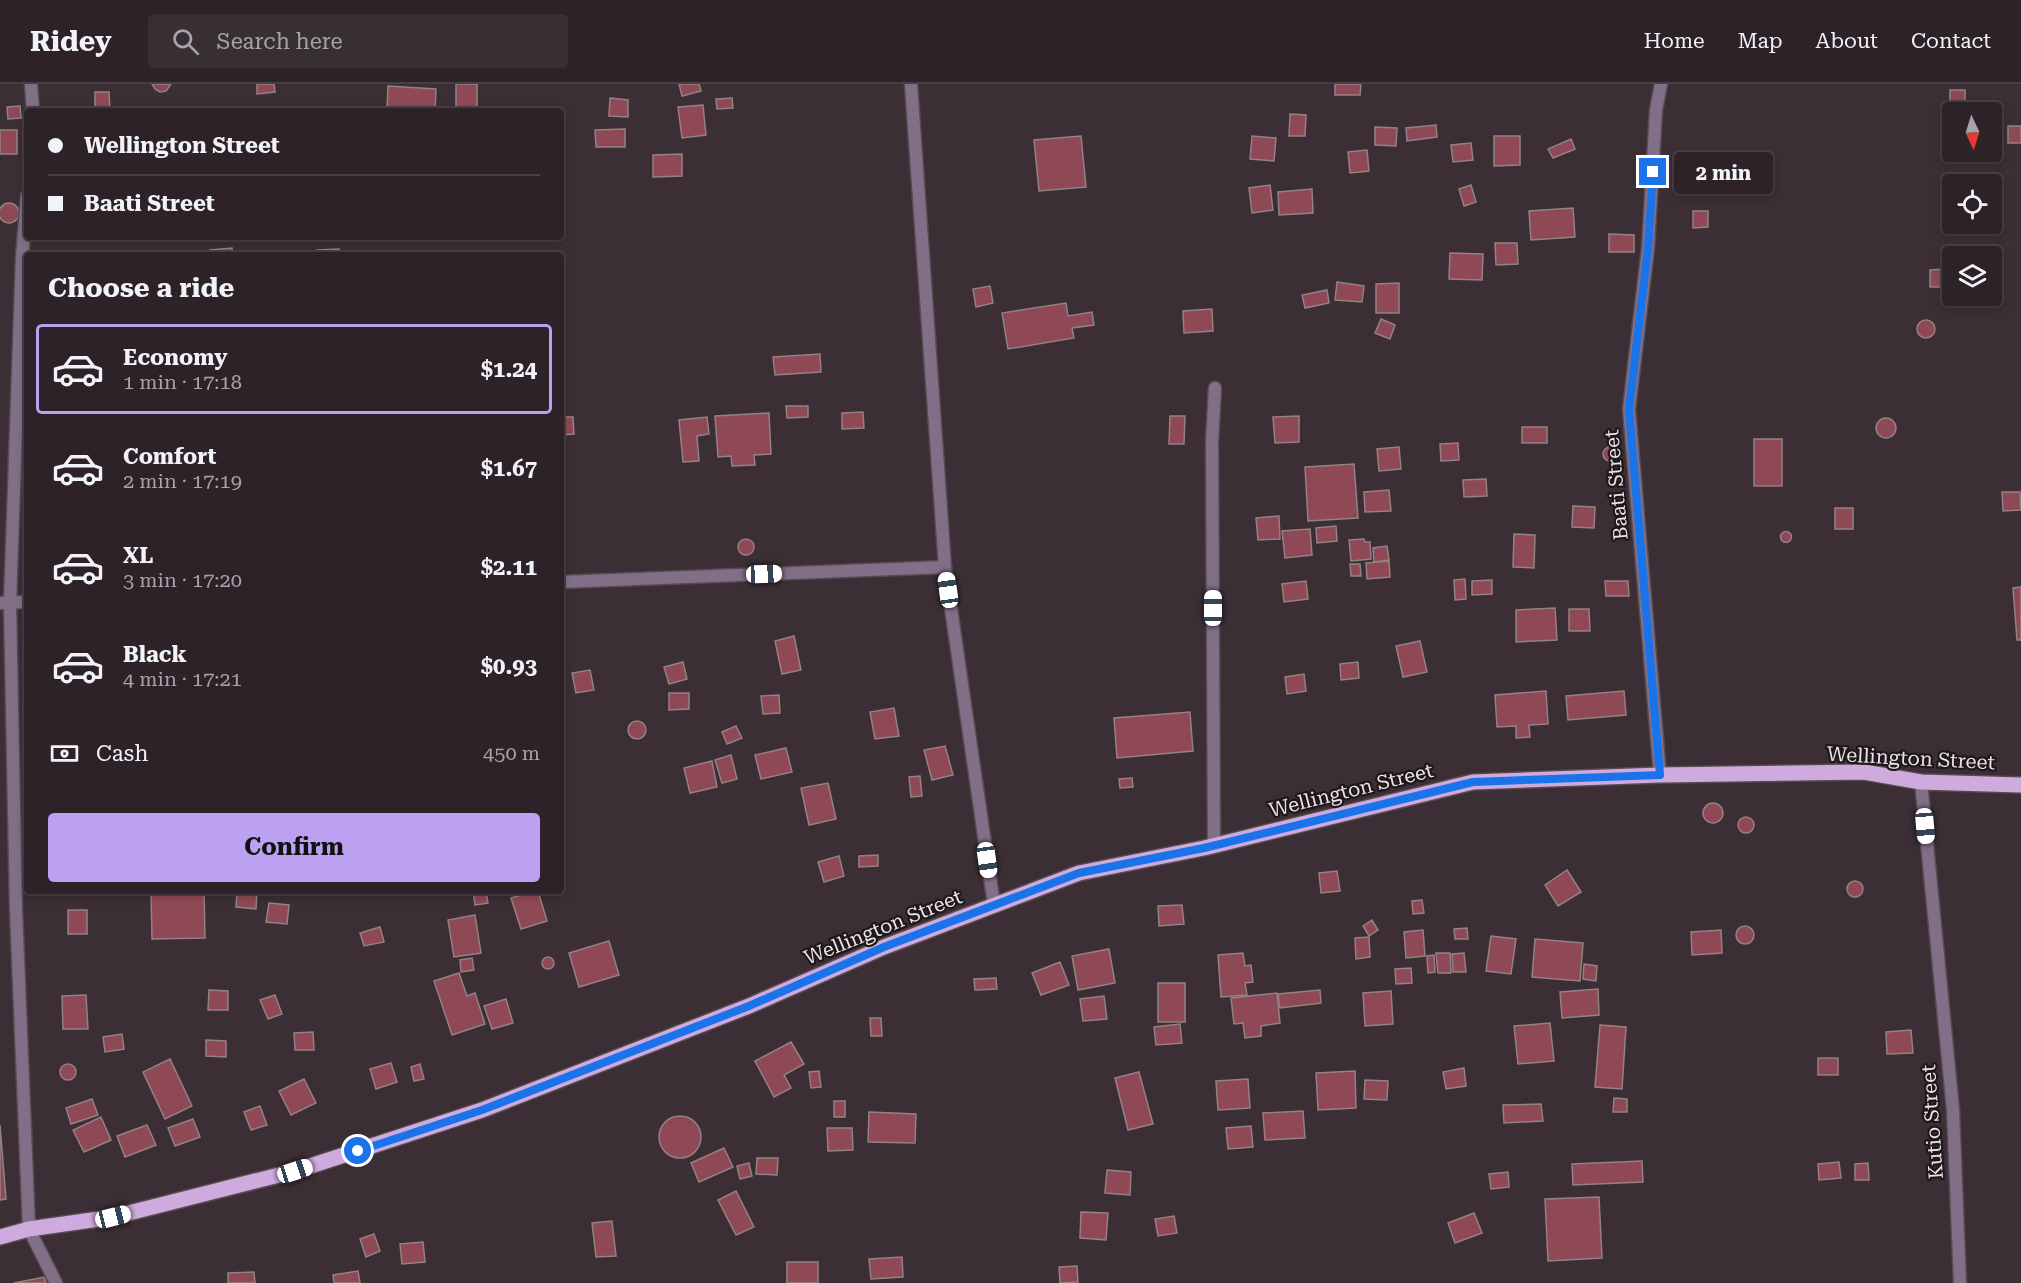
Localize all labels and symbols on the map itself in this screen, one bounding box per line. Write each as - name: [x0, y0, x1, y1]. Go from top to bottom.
- north arrow: [1942, 102, 2002, 162]
- callout: 2 min: [1674, 151, 1773, 193]
- route end: [1639, 158, 1666, 185]
- street label: Baati Street: [1599, 428, 1633, 541]
- car: [746, 564, 782, 584]
- car: [937, 571, 959, 609]
- car: [1204, 590, 1222, 626]
- street label: Wellington Street: [1826, 742, 1996, 774]
- street label: Wellington Street: [1266, 758, 1436, 822]
- car: [1914, 807, 1936, 845]
- car: [976, 841, 998, 879]
- street label: Wellington Street: [800, 884, 966, 970]
- street label: Kutio Street: [1916, 1063, 1948, 1180]
- route start: [344, 1137, 371, 1164]
- car: [275, 1157, 315, 1185]
- car: [93, 1204, 133, 1230]

